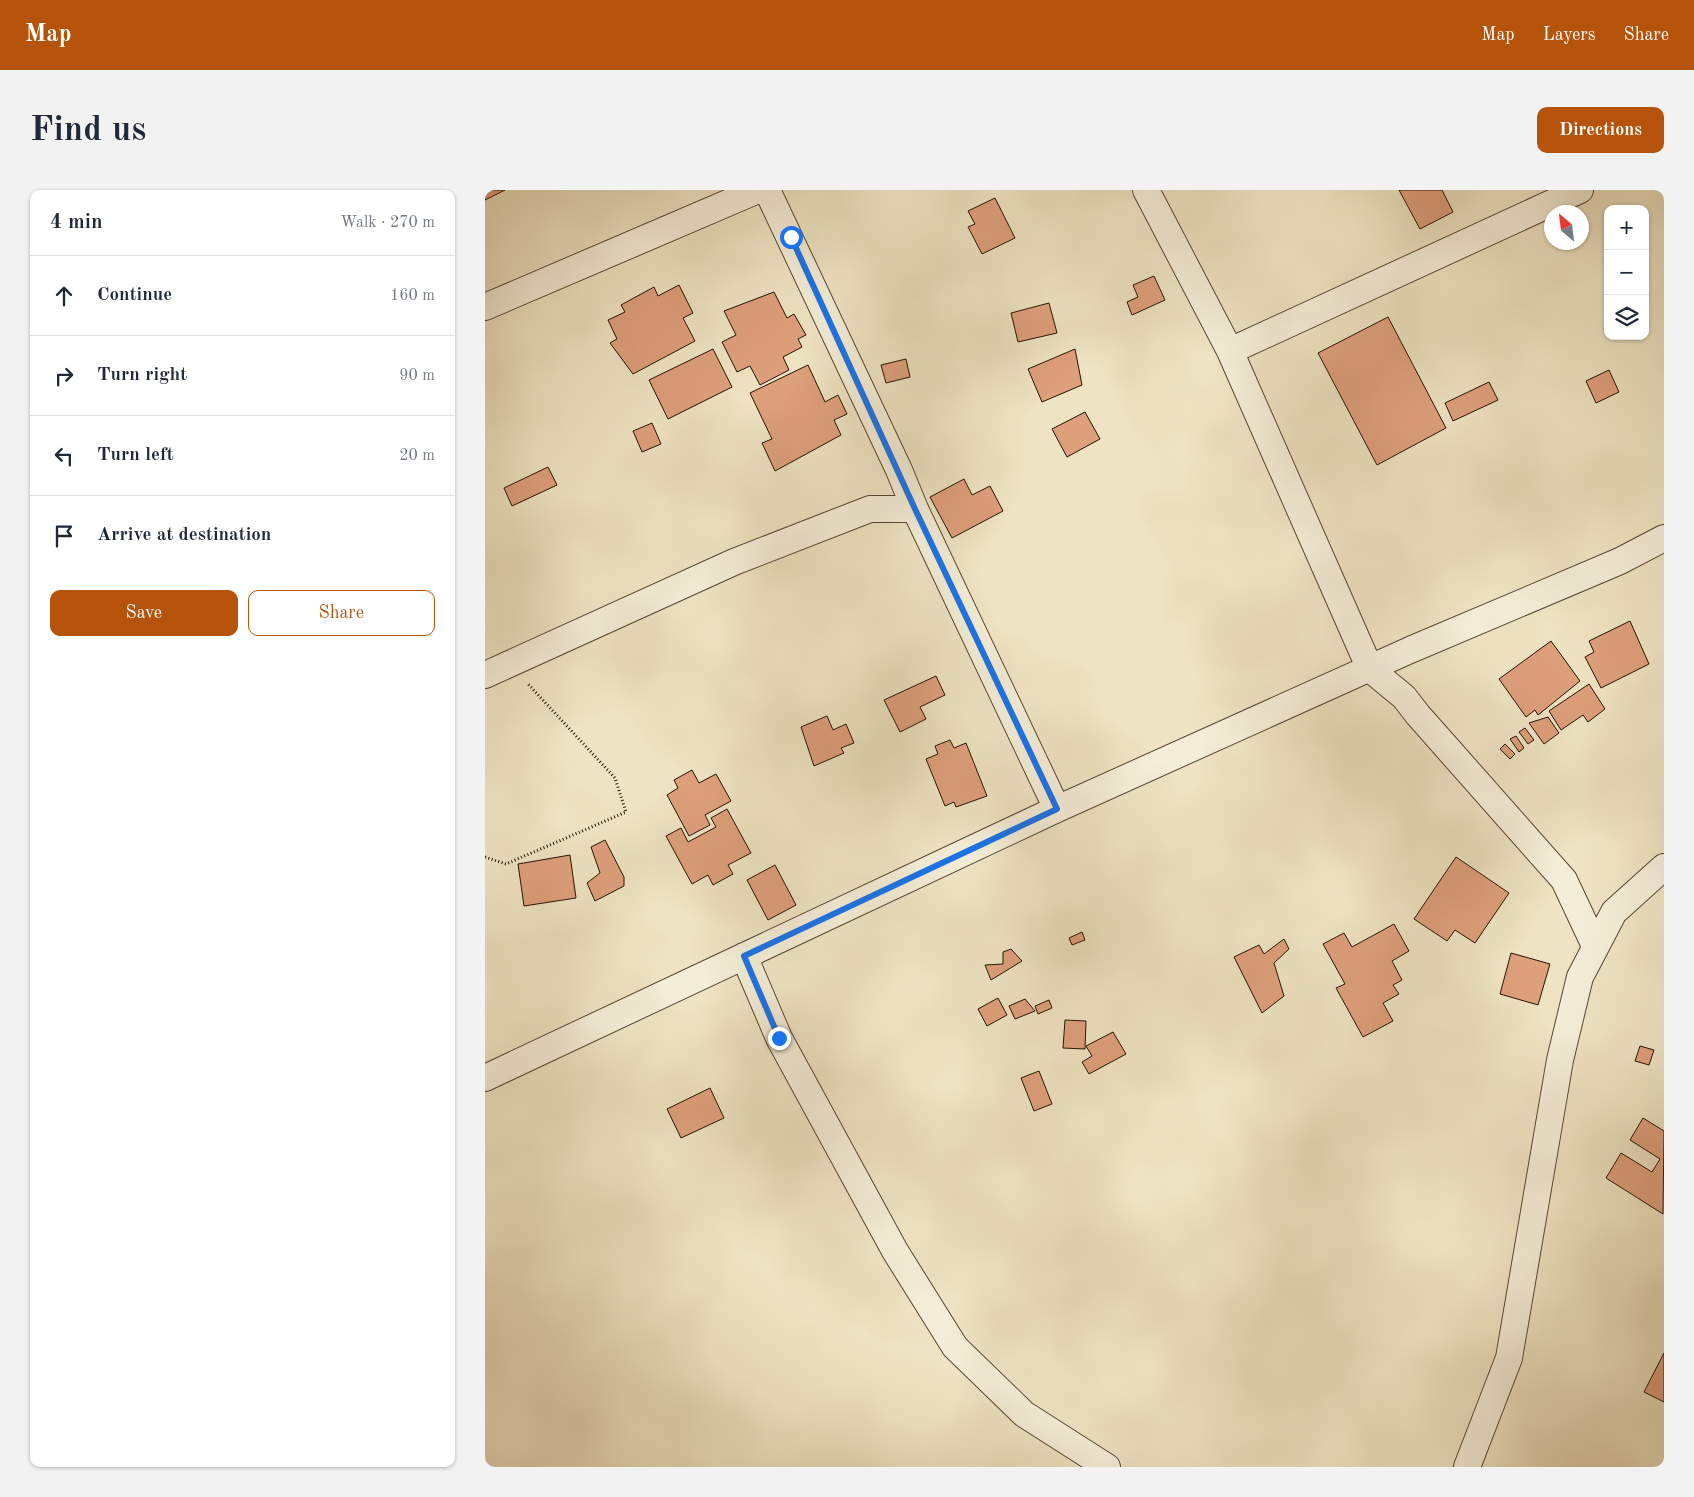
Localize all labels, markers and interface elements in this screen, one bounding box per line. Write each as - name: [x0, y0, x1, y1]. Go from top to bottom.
- text: Map: [25, 23, 72, 47]
- text: Map: [1481, 26, 1515, 44]
- text: Layers: [1543, 26, 1595, 44]
- text: Share: [1623, 26, 1669, 44]
- button: Directions: [1537, 107, 1664, 153]
- text: Find us: [30, 113, 146, 148]
- north arrow: [1544, 205, 1589, 250]
- map controls: [1604, 205, 1649, 340]
- button: +: [1604, 205, 1649, 250]
- text: 4 min: [50, 212, 103, 233]
- text: Walk · 270 m: [340, 215, 435, 231]
- route start: [780, 226, 803, 249]
- button: −: [1604, 250, 1649, 295]
- icon: ahead: [50, 282, 78, 310]
- text: Continue: [97, 286, 172, 305]
- text: 160 m: [390, 288, 435, 304]
- button: layers: [1604, 295, 1649, 340]
- icon: right: [50, 362, 78, 390]
- text: Turn right: [97, 366, 187, 385]
- text: 90 m: [399, 368, 435, 384]
- icon: left: [50, 442, 78, 470]
- text: Turn left: [97, 446, 174, 465]
- text: 20 m: [399, 448, 435, 464]
- icon: arrive: [50, 522, 78, 550]
- text: Arrive at destination: [97, 526, 271, 545]
- button: Save: [50, 590, 238, 636]
- button: Share: [248, 590, 435, 636]
- route end: [768, 1027, 791, 1050]

